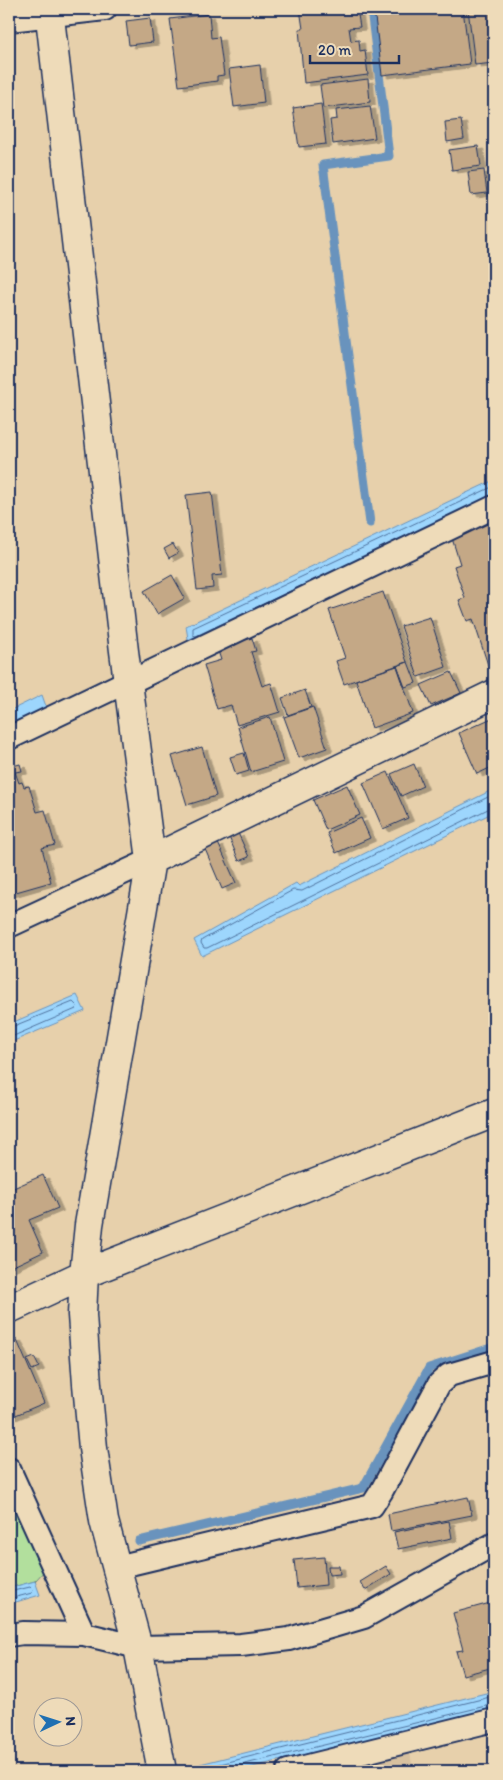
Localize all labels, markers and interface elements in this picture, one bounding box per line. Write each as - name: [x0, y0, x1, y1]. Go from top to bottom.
- scale bar: [310, 32, 399, 64]
- text: 20 m: [318, 41, 352, 59]
- north arrow: [32, 1698, 82, 1748]
- text: N: [62, 1716, 79, 1726]

